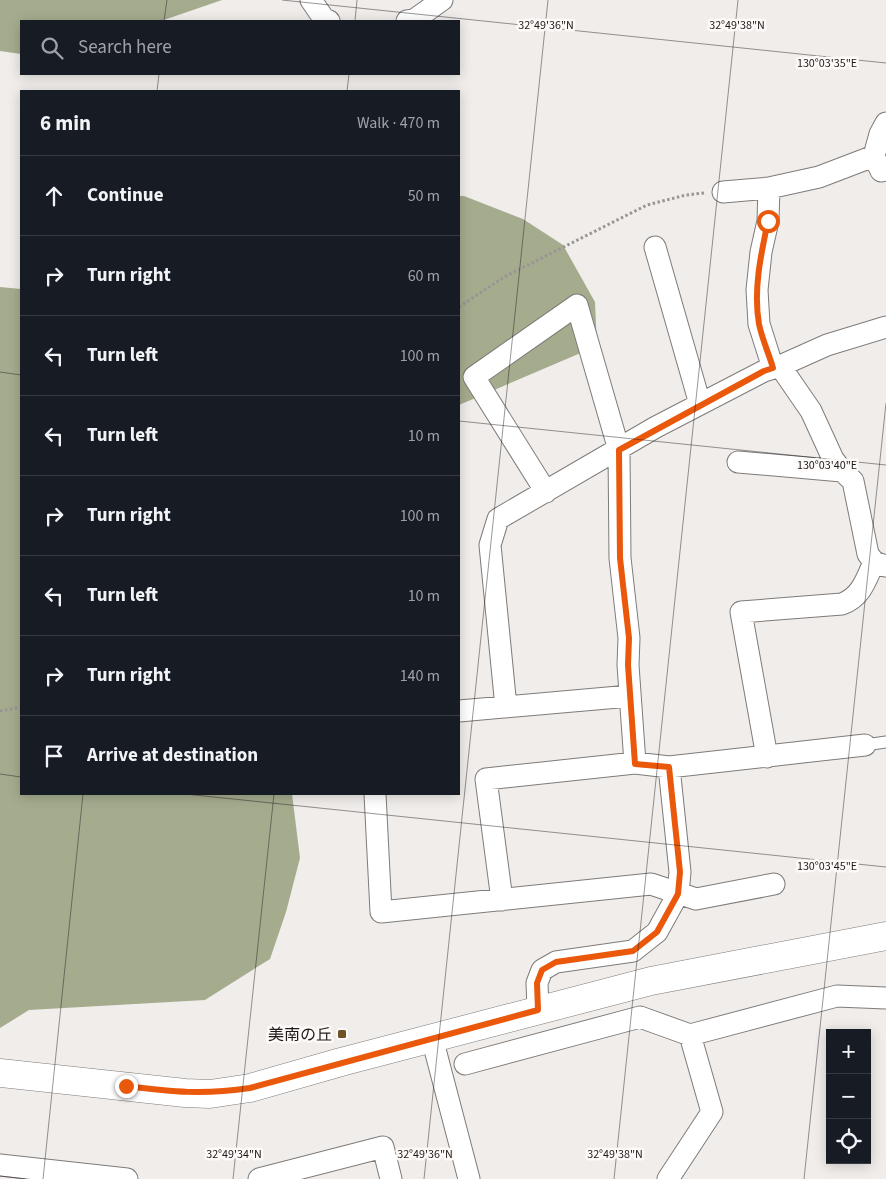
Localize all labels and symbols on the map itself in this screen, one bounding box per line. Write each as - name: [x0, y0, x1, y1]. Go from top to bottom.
- text: 32°49'36"N: [518, 17, 574, 34]
- text: 32°49'38"N: [709, 17, 765, 34]
- text: 130°03'35"E: [797, 55, 857, 72]
- route start: [757, 210, 780, 233]
- text: 130°03'40"E: [797, 457, 857, 474]
- text: 130°03'45"E: [797, 858, 857, 875]
- place label: 美南の丘: [268, 1024, 332, 1046]
- marker: 美南の丘: [336, 1028, 348, 1040]
- route end: [115, 1075, 138, 1098]
- text: 32°49'34"N: [206, 1146, 262, 1163]
- text: 32°49'36"N: [397, 1146, 453, 1163]
- text: 32°49'38"N: [587, 1146, 643, 1163]

